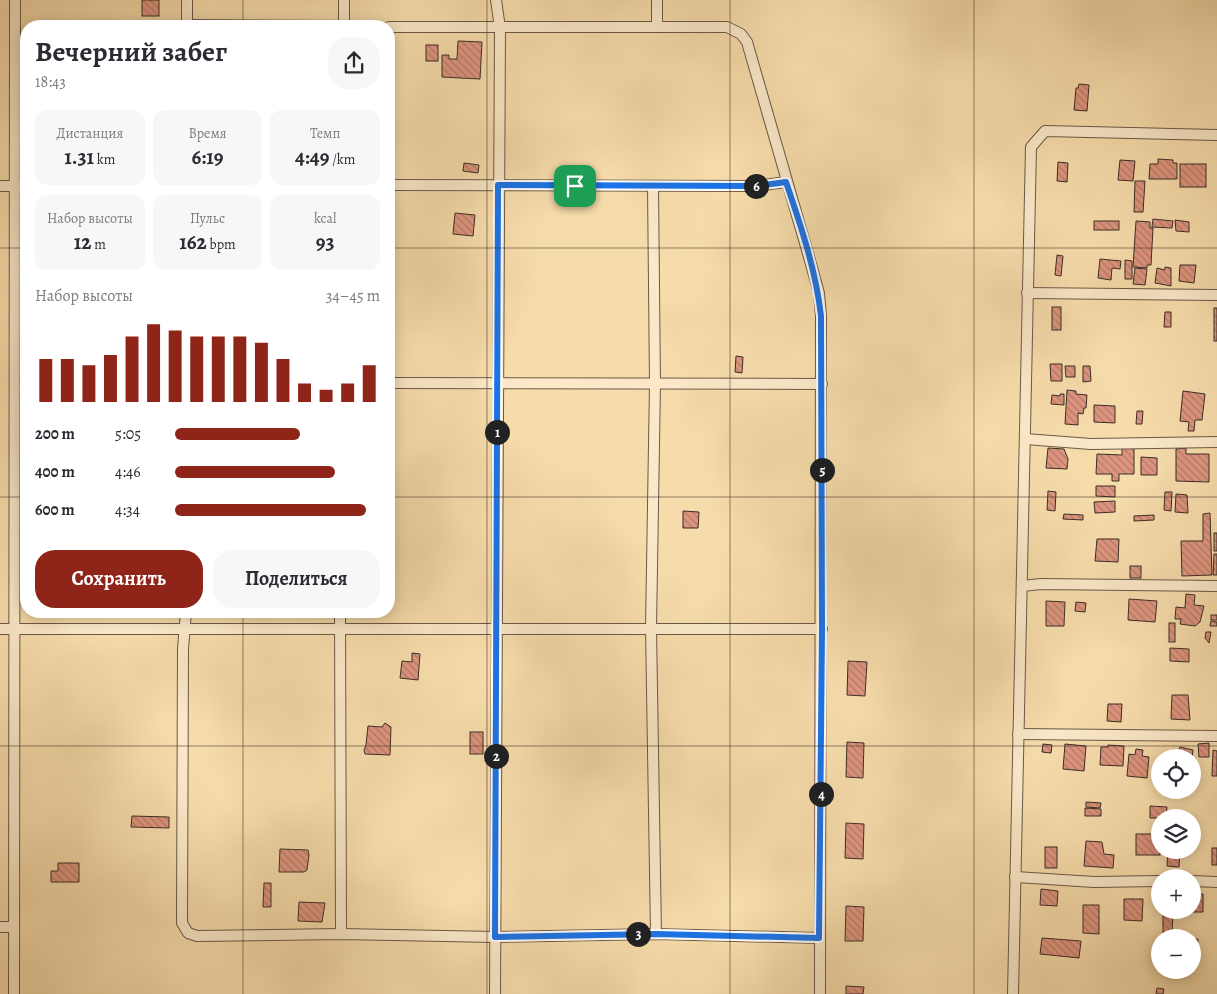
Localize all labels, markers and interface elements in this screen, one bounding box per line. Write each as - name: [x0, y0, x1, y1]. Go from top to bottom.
- text: Вечерний забег: [35, 33, 227, 71]
- button: share: [328, 37, 380, 89]
- text: 18:43: [35, 71, 66, 93]
- text: Дистанция: [56, 124, 123, 143]
- text: Время: [188, 124, 227, 143]
- text: Темп: [310, 124, 340, 143]
- text: 1.31: [64, 143, 94, 171]
- text: 6:19: [191, 143, 224, 171]
- text: 4:49: [295, 143, 329, 171]
- text: km: [94, 150, 115, 169]
- text: /km: [329, 150, 355, 169]
- pin: [554, 165, 596, 207]
- icon: arrive: [561, 172, 589, 200]
- pin: 6: [744, 174, 768, 198]
- text: 6: [753, 177, 760, 196]
- text: Набор высоты: [47, 209, 133, 228]
- text: Пульс: [190, 209, 225, 228]
- text: kcal: [314, 209, 336, 228]
- text: 12: [74, 228, 91, 256]
- text: 162: [179, 228, 207, 256]
- text: 93: [316, 228, 335, 256]
- text: m: [91, 235, 106, 254]
- text: bpm: [207, 235, 236, 254]
- text: Набор высоты: [35, 285, 133, 307]
- text: 34–45 m: [326, 285, 380, 307]
- pin: 1: [484, 420, 510, 444]
- text: 200 m: [35, 423, 75, 445]
- text: 5:05: [115, 423, 141, 445]
- text: 1: [495, 423, 500, 442]
- pin: 5: [810, 458, 834, 482]
- text: 400 m: [35, 461, 75, 483]
- text: 4:46: [115, 461, 141, 483]
- text: 5: [820, 461, 825, 480]
- text: 600 m: [35, 499, 75, 521]
- text: 4:34: [115, 499, 140, 521]
- button: Сохранить: [35, 550, 203, 608]
- button: Поделиться: [213, 550, 380, 608]
- pin: 2: [484, 744, 508, 768]
- text: 2: [493, 747, 500, 766]
- map controls: [1151, 749, 1201, 979]
- button: locate: [1151, 749, 1201, 799]
- pin: 4: [808, 782, 834, 806]
- text: 4: [818, 785, 825, 804]
- button: layers: [1151, 809, 1201, 859]
- button: +: [1151, 869, 1201, 919]
- pin: 3: [626, 922, 650, 946]
- text: 3: [635, 925, 642, 944]
- button: −: [1151, 929, 1201, 979]

